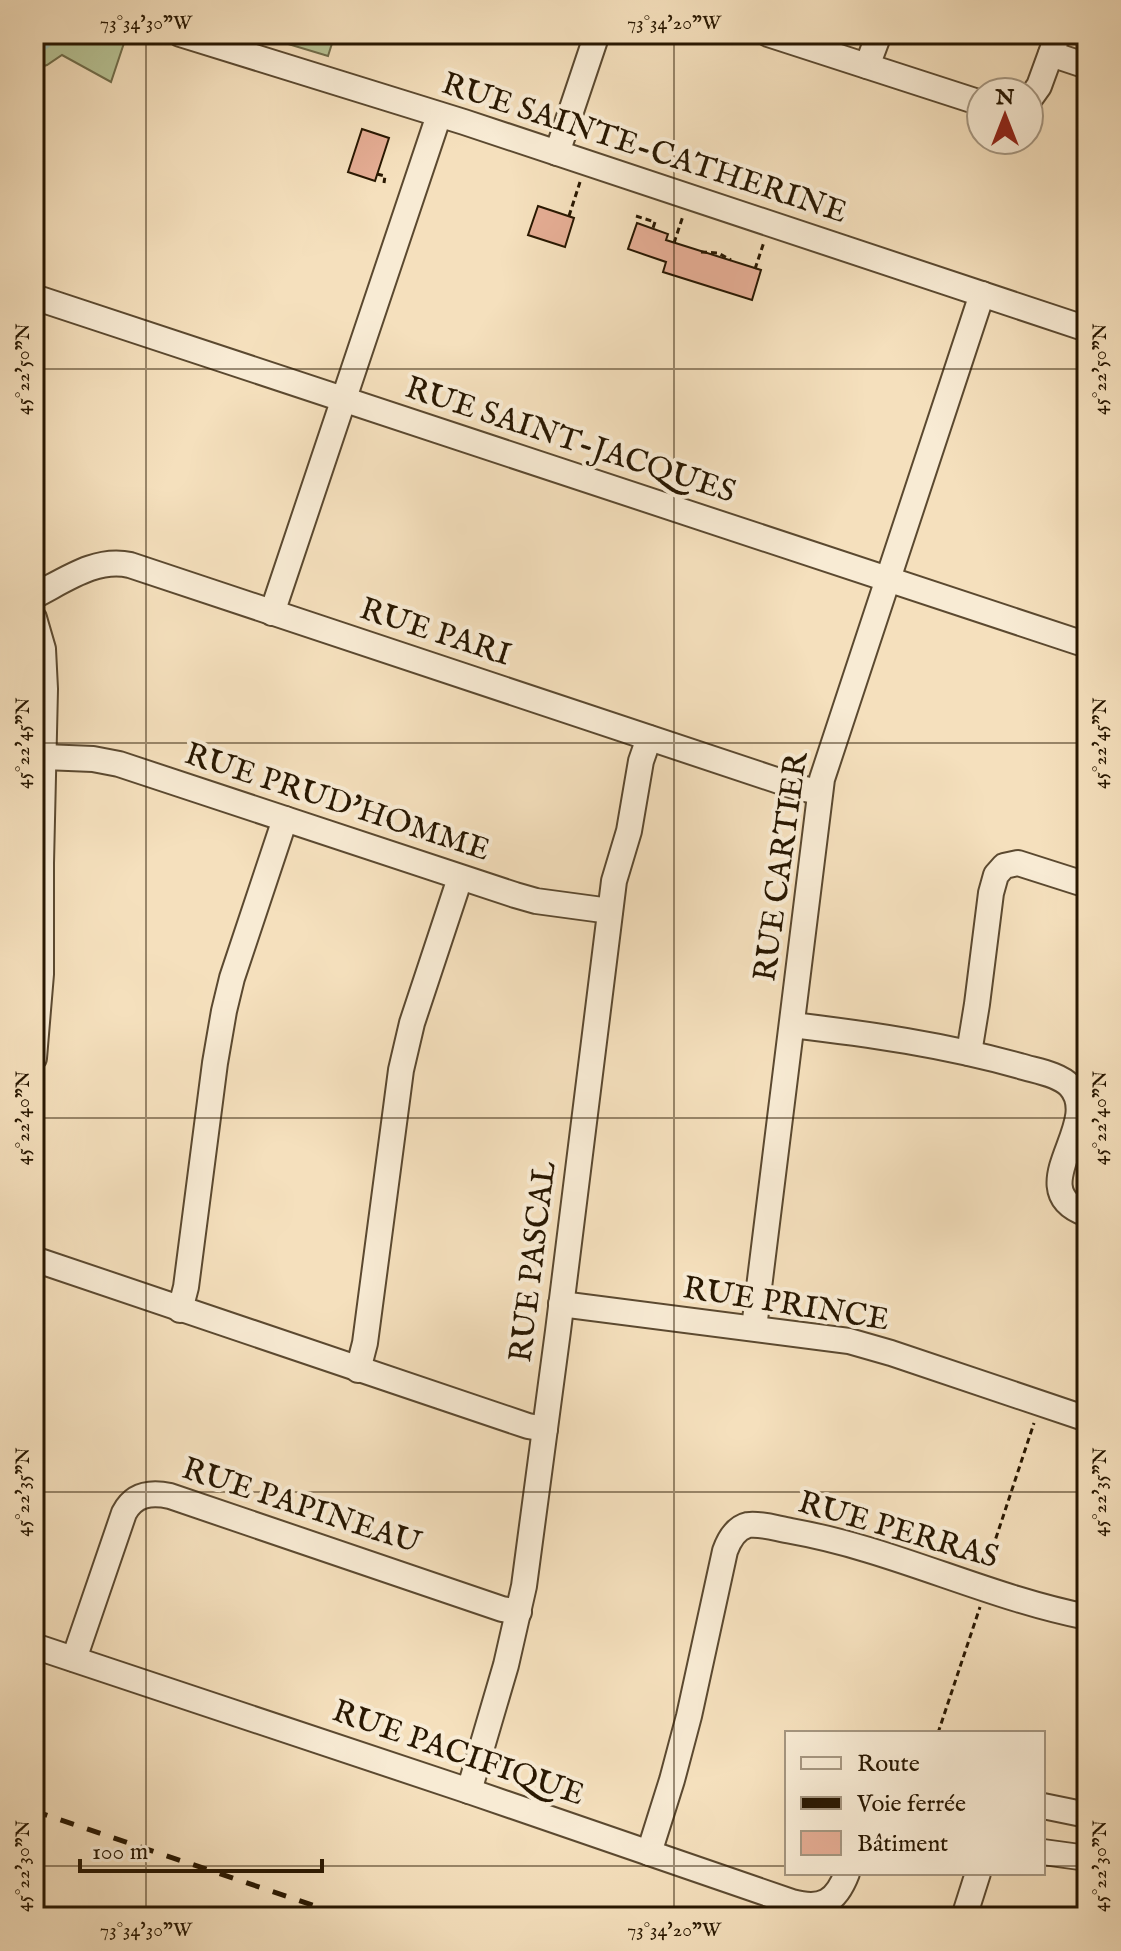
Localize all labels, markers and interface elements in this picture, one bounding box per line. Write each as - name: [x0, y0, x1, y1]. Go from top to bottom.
- text: 73°34'30"W: [100, 11, 193, 36]
- text: 73°34'20"W: [627, 11, 722, 36]
- street label: RUE SAINTE-CATHERINE: [436, 64, 852, 234]
- north arrow: [965, 76, 1045, 156]
- text: N: [994, 84, 1015, 112]
- text: 45°22'50"N: [11, 323, 36, 415]
- text: 45°22'50"N: [1088, 323, 1113, 415]
- street label: RUE SAINT-JACQUES: [400, 368, 740, 514]
- street label: RUE PARI: [354, 589, 516, 677]
- text: 45°22'45"N: [11, 697, 36, 789]
- text: 45°22'45"N: [1088, 697, 1113, 789]
- street label: RUE PRUD'HOMME: [179, 734, 495, 872]
- street label: RUE CARTIER: [746, 748, 819, 984]
- text: 45°22'40"N: [11, 1071, 36, 1165]
- text: 45°22'40"N: [1088, 1071, 1113, 1165]
- street label: RUE PASCAL: [501, 1159, 567, 1365]
- street label: RUE PRINCE: [680, 1268, 892, 1342]
- text: 45°22'35"N: [11, 1447, 36, 1537]
- text: 45°22'35"N: [1088, 1447, 1113, 1537]
- street label: RUE PAPINEAU: [177, 1449, 426, 1565]
- street label: RUE PERRAS: [793, 1483, 1003, 1579]
- street label: RUE PACIFIQUE: [327, 1692, 589, 1816]
- legend: [785, 1731, 1045, 1875]
- text: Route: [857, 1749, 920, 1780]
- text: Voie ferrée: [856, 1789, 966, 1820]
- text: 45°22'30"N: [11, 1820, 36, 1912]
- text: 45°22'30"N: [1088, 1820, 1113, 1912]
- scale bar: [80, 1823, 322, 1873]
- text: Bâtiment: [857, 1829, 948, 1860]
- text: 100 m: [92, 1837, 148, 1868]
- text: 73°34'30"W: [100, 1918, 193, 1943]
- text: 73°34'20"W: [627, 1918, 722, 1943]

